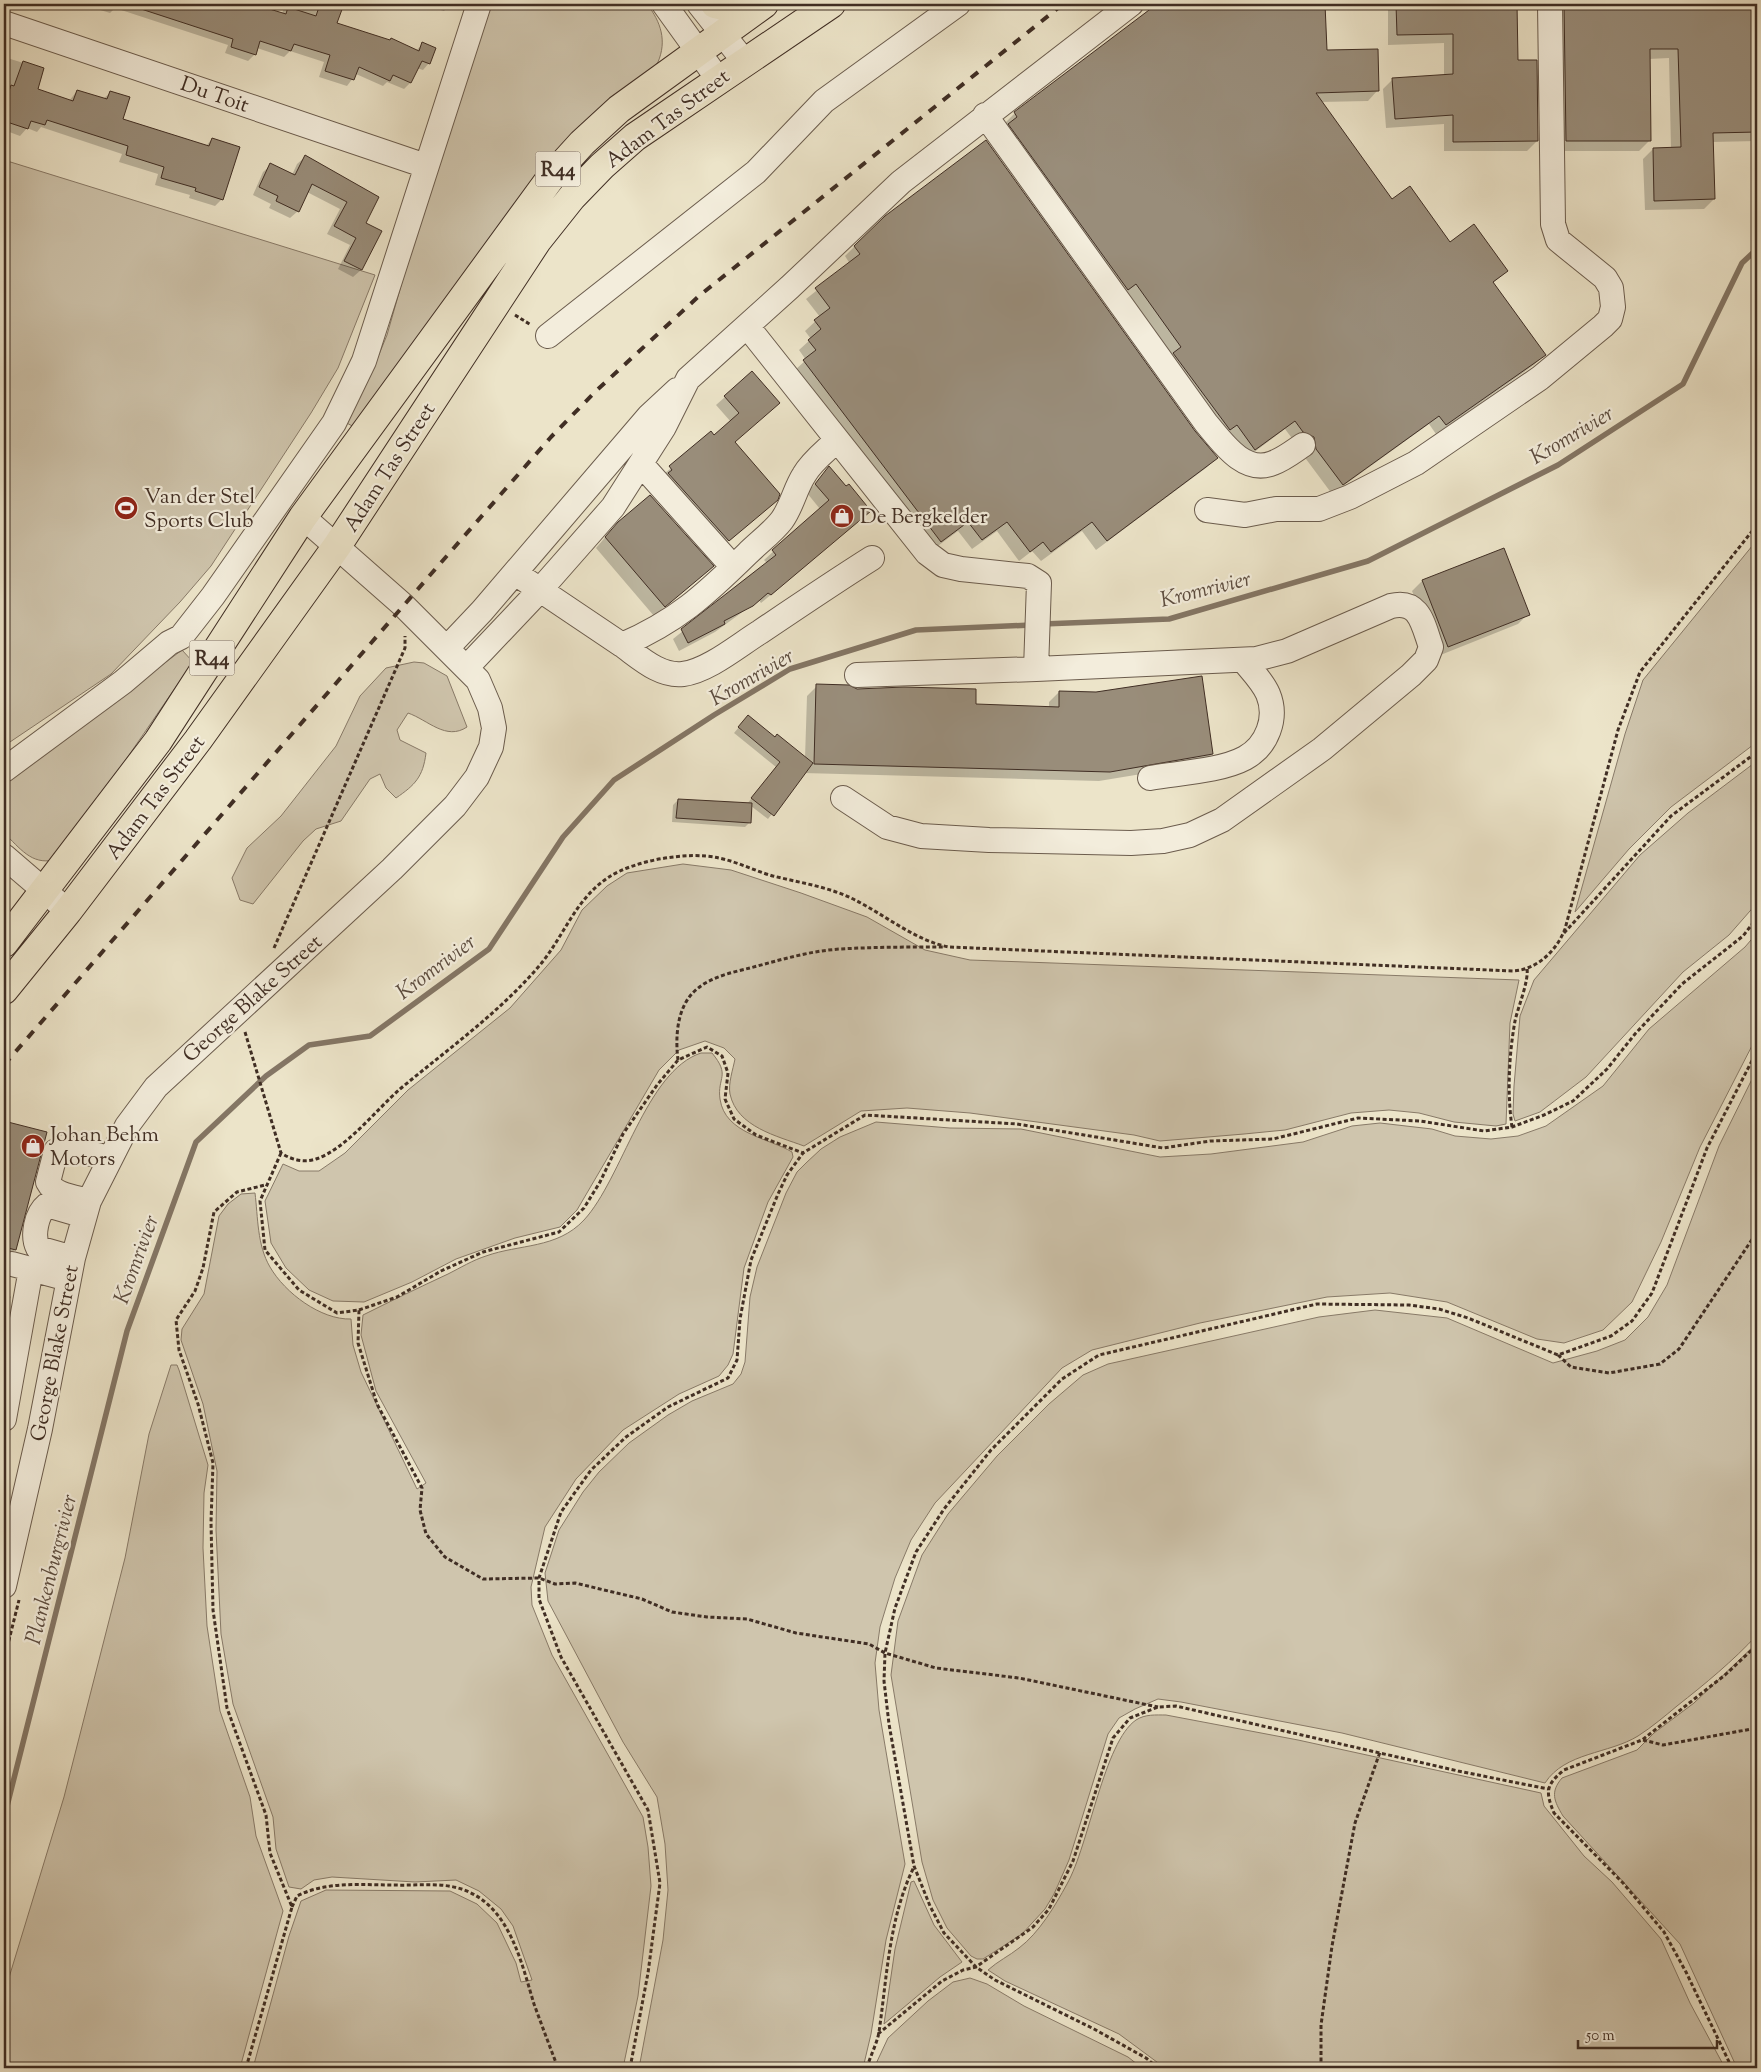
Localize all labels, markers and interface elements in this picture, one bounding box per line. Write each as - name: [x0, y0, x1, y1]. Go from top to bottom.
- street label: Adam Tas Street: [600, 63, 737, 176]
- street label: Du Toit: [176, 70, 253, 122]
- road number: R44: [536, 152, 580, 186]
- street label: Adam Tas Street: [338, 397, 444, 539]
- water label: Kromrivier: [1525, 399, 1621, 474]
- place label: Van der Stel Sports Club: [144, 483, 255, 537]
- sports icon: Van der Stel Sports Club: [113, 495, 139, 521]
- shop icon: De Bergkelder: [829, 503, 855, 529]
- place label: De Bergkelder: [860, 503, 988, 533]
- water label: Kromrivier: [1157, 564, 1255, 618]
- road number: R44: [190, 640, 234, 676]
- water label: Kromrivier: [704, 641, 801, 716]
- street label: Adam Tas Street: [100, 730, 213, 867]
- street label: George Blake Street: [177, 928, 330, 1070]
- water label: Kromrivier: [390, 928, 484, 1009]
- place label: Johan Behm Motors: [49, 1121, 159, 1175]
- shop icon: Johan Behm Motors: [20, 1133, 46, 1159]
- water label: Kromrivier: [107, 1211, 169, 1309]
- street label: George Blake Street: [24, 1263, 88, 1444]
- water label: Plankenburgrivier: [19, 1491, 87, 1648]
- scale bar: [1578, 2017, 1717, 2049]
- text: 50 m: [1585, 2026, 1615, 2047]

